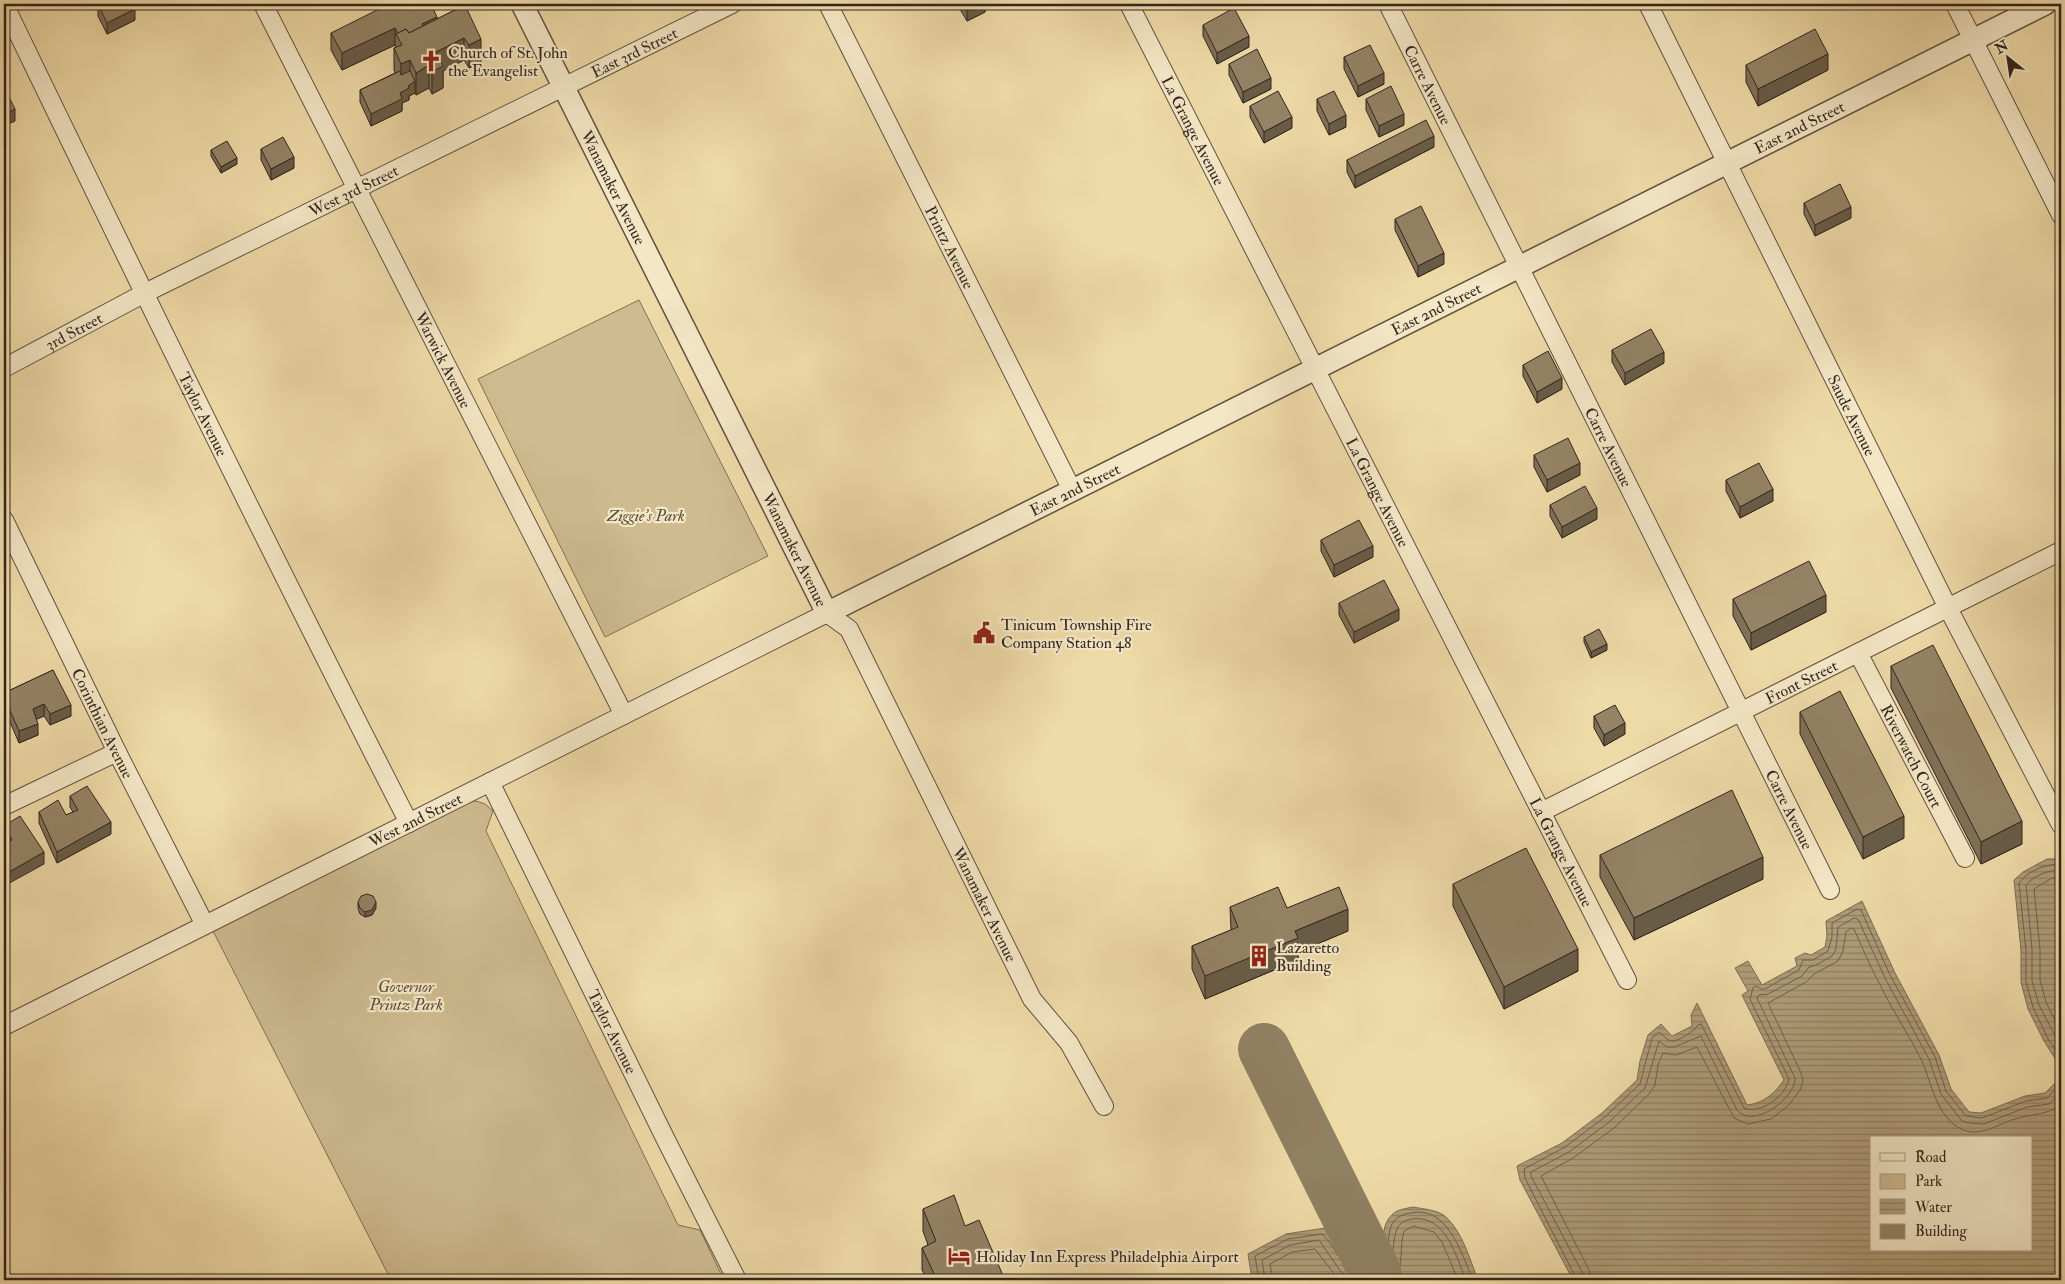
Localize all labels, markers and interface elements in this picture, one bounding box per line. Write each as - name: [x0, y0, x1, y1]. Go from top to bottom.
- street label: East 3rd Street: [588, 23, 681, 83]
- north arrow: [1982, 32, 2032, 82]
- text: N: [1991, 36, 2012, 58]
- street label: Carre Avenue: [1399, 42, 1456, 128]
- place label: Church of St. John the Evangelist: [448, 43, 568, 81]
- church icon: Church of St. John the Evangelist: [418, 48, 444, 74]
- street label: La Grange Avenue: [1156, 73, 1229, 189]
- street label: East 2nd Street: [1751, 97, 1848, 159]
- street label: Wanamaker Avenue: [576, 126, 650, 248]
- street label: West 3rd Street: [305, 161, 402, 222]
- street label: Printz Avenue: [920, 203, 978, 293]
- street label: East 2nd Street: [1388, 278, 1485, 340]
- street label: 3rd Street: [42, 308, 106, 355]
- street label: Warwick Avenue: [410, 308, 476, 412]
- street label: Taylor Avenue: [174, 369, 232, 460]
- street label: Saude Avenue: [1823, 372, 1880, 460]
- street label: Carre Avenue: [1580, 404, 1636, 491]
- street label: La Grange Avenue: [1341, 435, 1414, 551]
- street label: East 2nd Street: [1027, 459, 1124, 521]
- street label: Wanamaker Avenue: [757, 489, 831, 611]
- park label: Ziggie's Park: [606, 506, 685, 526]
- place label: Tinicum Township Fire Company Station 48: [1001, 615, 1152, 654]
- public building icon: Tinicum Township Fire Company Station 48: [971, 620, 997, 646]
- street label: Front Street: [1762, 656, 1841, 709]
- street label: Corinthian Avenue: [67, 665, 138, 782]
- street label: Riverwatch Court: [1876, 701, 1946, 811]
- street label: Carre Avenue: [1761, 767, 1817, 853]
- street label: West 2nd Street: [365, 789, 466, 853]
- street label: La Grange Avenue: [1525, 794, 1597, 911]
- street label: Wanamaker Avenue: [947, 843, 1021, 965]
- place label: Lazaretto Building: [1276, 938, 1339, 976]
- building icon: Lazaretto Building: [1246, 943, 1272, 969]
- park label: Governor Printz Park: [368, 977, 443, 1015]
- street label: Taylor Avenue: [583, 987, 641, 1077]
- legend: [1870, 1136, 2032, 1252]
- text: Road: [1915, 1148, 1947, 1167]
- text: Park: [1915, 1172, 1942, 1191]
- text: Water: [1914, 1198, 1952, 1217]
- text: Building: [1915, 1222, 1967, 1241]
- hotel icon: Holiday Inn Express Philadelphia Airport: [946, 1243, 972, 1269]
- place label: Holiday Inn Express Philadelphia Airport: [976, 1247, 1239, 1268]

